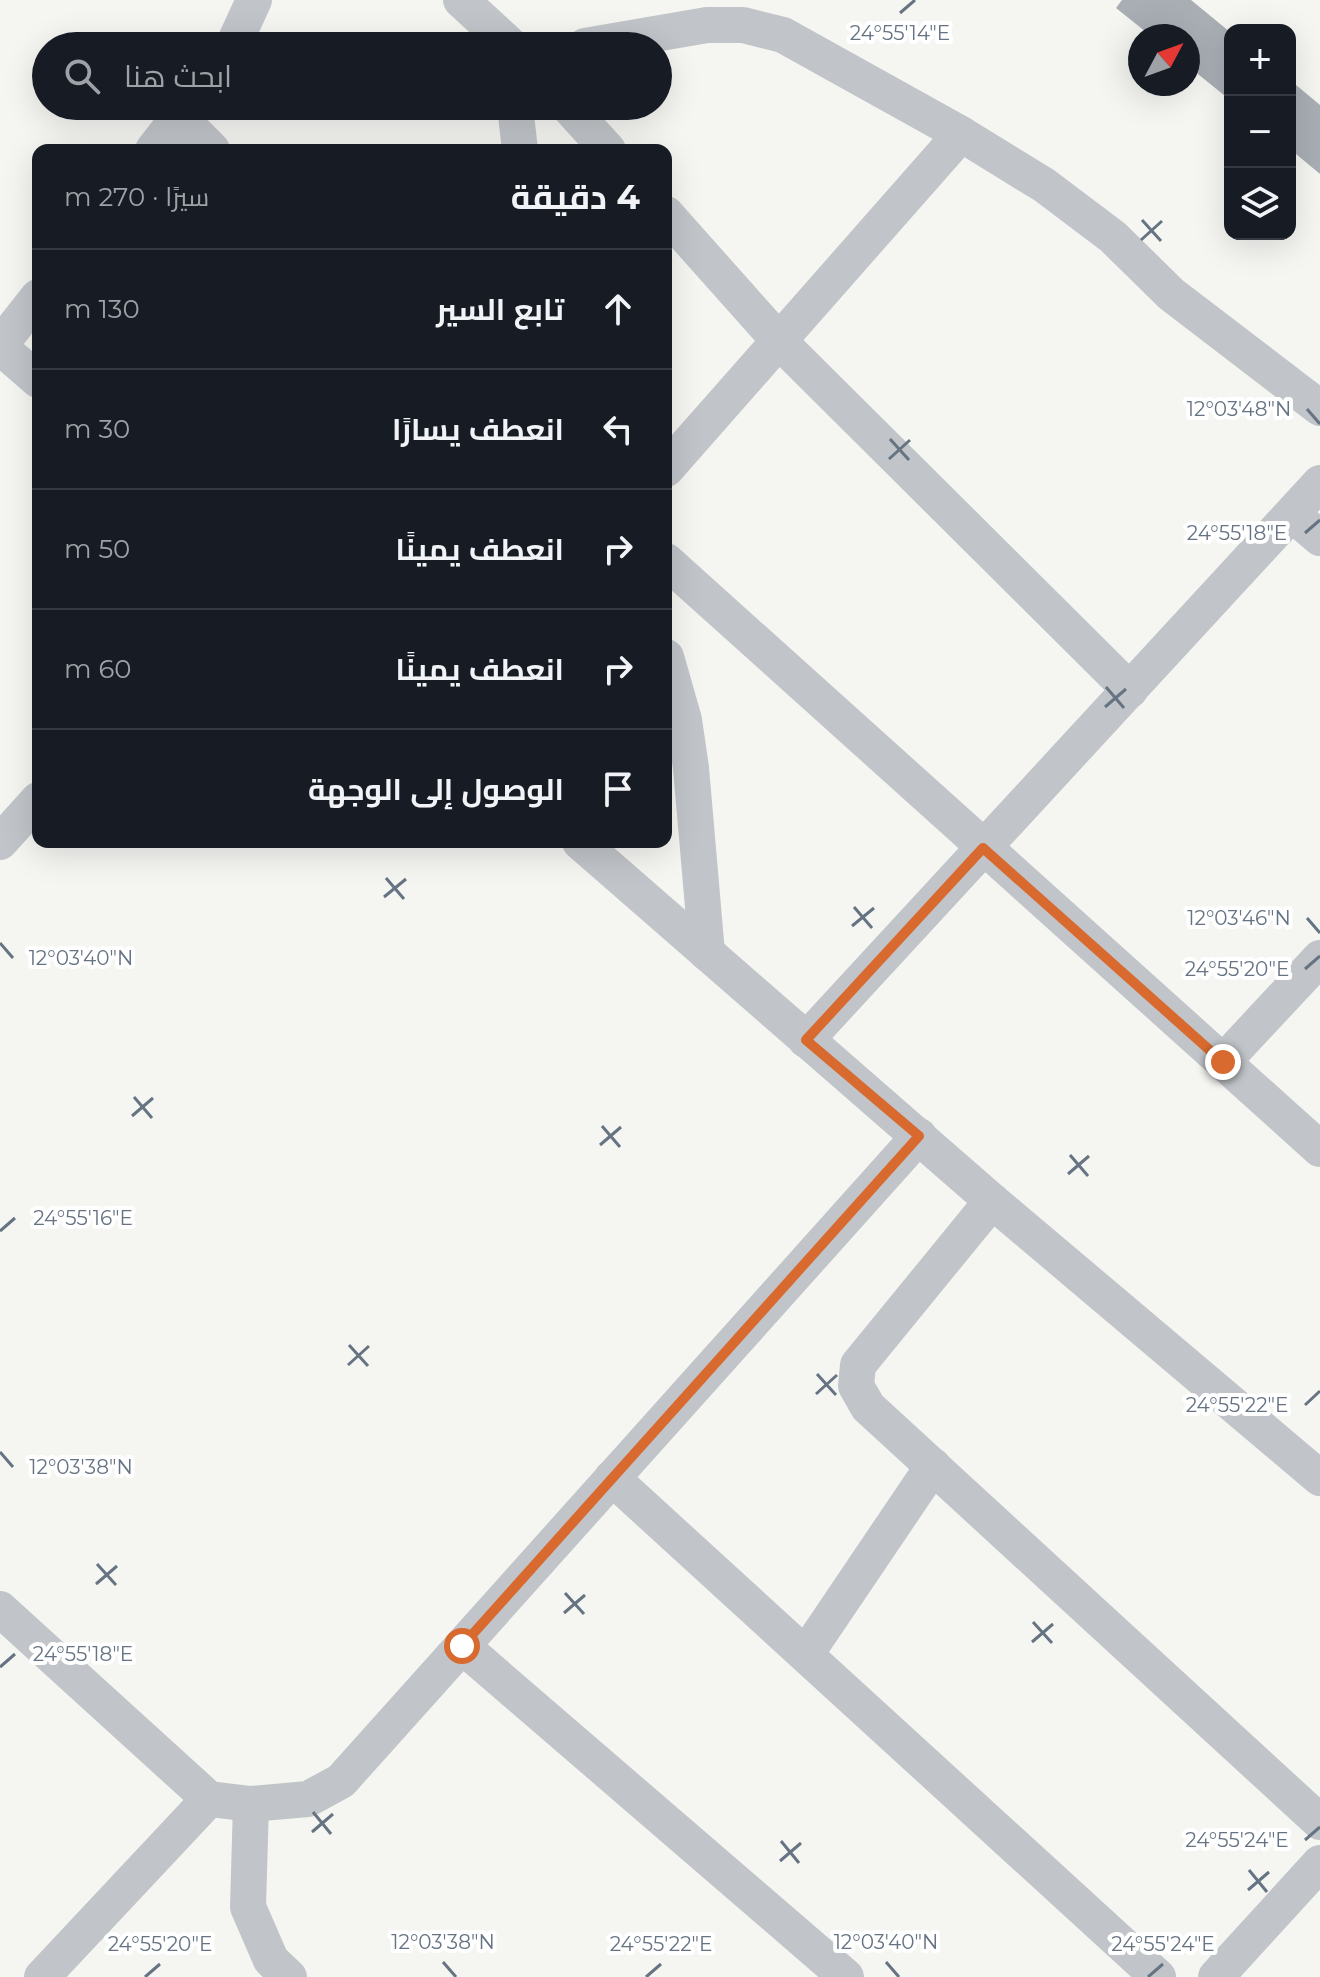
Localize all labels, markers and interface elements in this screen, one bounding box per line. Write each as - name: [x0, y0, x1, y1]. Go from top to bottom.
- text: 24°55'14"E: [850, 21, 950, 45]
- north arrow: [1128, 24, 1200, 96]
- map controls: [1224, 24, 1296, 240]
- button: +: [1224, 24, 1296, 96]
- search box: [32, 32, 672, 120]
- icon: search: [60, 54, 104, 98]
- text: ابحث هنا: [124, 58, 232, 95]
- button: −: [1224, 96, 1296, 168]
- button: layers: [1224, 168, 1296, 240]
- text: 4 دقيقة: [511, 176, 640, 218]
- text: سيرًا · 270 m: [64, 181, 209, 213]
- icon: ahead: [596, 287, 640, 331]
- text: تابع السير: [436, 291, 564, 328]
- text: 130 m: [64, 293, 140, 325]
- text: 12°03'48"N: [1187, 397, 1291, 421]
- icon: left: [596, 407, 640, 451]
- text: انعطف يسارًا: [392, 411, 564, 448]
- text: 30 m: [64, 413, 130, 445]
- text: 24°55'18"E: [1187, 521, 1287, 545]
- icon: right: [596, 527, 640, 571]
- text: انعطف يمينًا: [396, 531, 564, 568]
- text: 50 m: [64, 533, 130, 565]
- icon: right: [596, 647, 640, 691]
- text: انعطف يمينًا: [396, 651, 564, 688]
- text: 60 m: [64, 653, 131, 685]
- icon: arrive: [596, 767, 640, 811]
- text: الوصول إلى الوجهة: [308, 771, 564, 808]
- text: 12°03'46"N: [1187, 906, 1291, 930]
- text: 12°03'40"N: [29, 946, 133, 970]
- text: 24°55'20"E: [1185, 957, 1289, 981]
- route end: [1205, 1044, 1241, 1080]
- text: 24°55'16"E: [33, 1206, 133, 1230]
- text: 24°55'22"E: [1186, 1393, 1288, 1417]
- text: 12°03'38"N: [29, 1455, 133, 1479]
- route start: [444, 1628, 480, 1664]
- text: 24°55'18"E: [33, 1642, 133, 1666]
- text: 24°55'24"E: [1185, 1828, 1289, 1852]
- text: 12°03'38"N: [391, 1930, 495, 1954]
- text: 12°03'40"N: [834, 1930, 938, 1954]
- text: 24°55'20"E: [108, 1932, 212, 1956]
- text: 24°55'22"E: [610, 1932, 712, 1956]
- text: 24°55'24"E: [1111, 1932, 1215, 1956]

